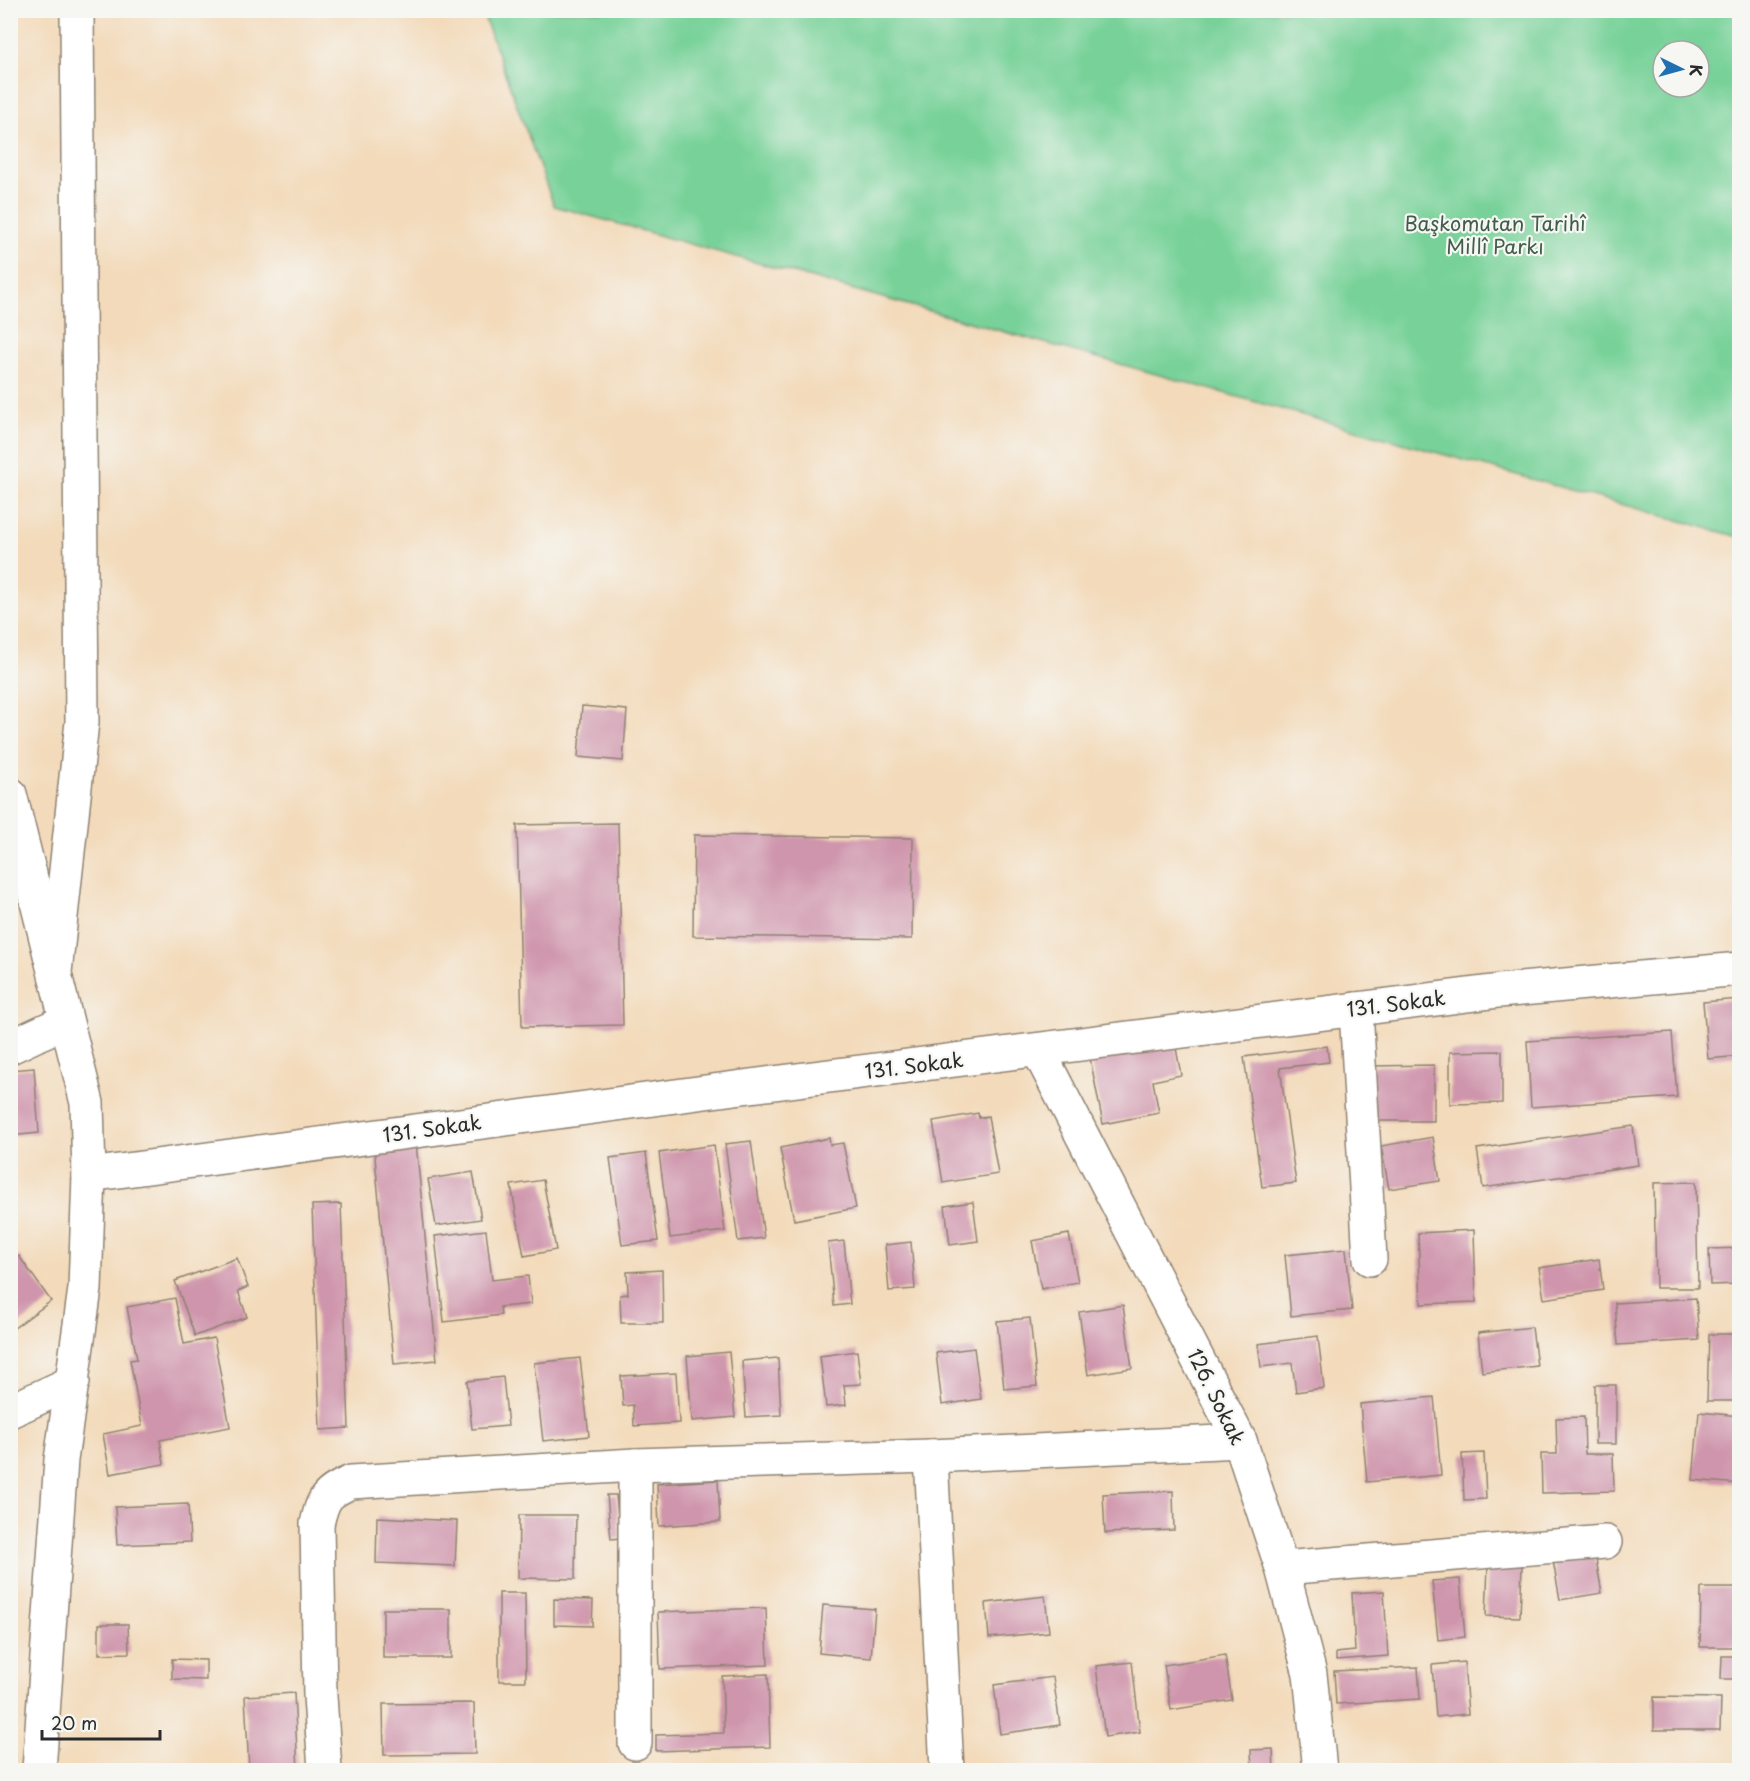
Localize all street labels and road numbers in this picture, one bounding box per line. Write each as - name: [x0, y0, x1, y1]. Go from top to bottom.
- street label: 131. Sokak: [1345, 982, 1447, 1024]
- street label: 131. Sokak: [863, 1044, 965, 1086]
- street label: 131. Sokak: [381, 1106, 483, 1150]
- street label: 126. Sokak: [1181, 1343, 1253, 1450]

